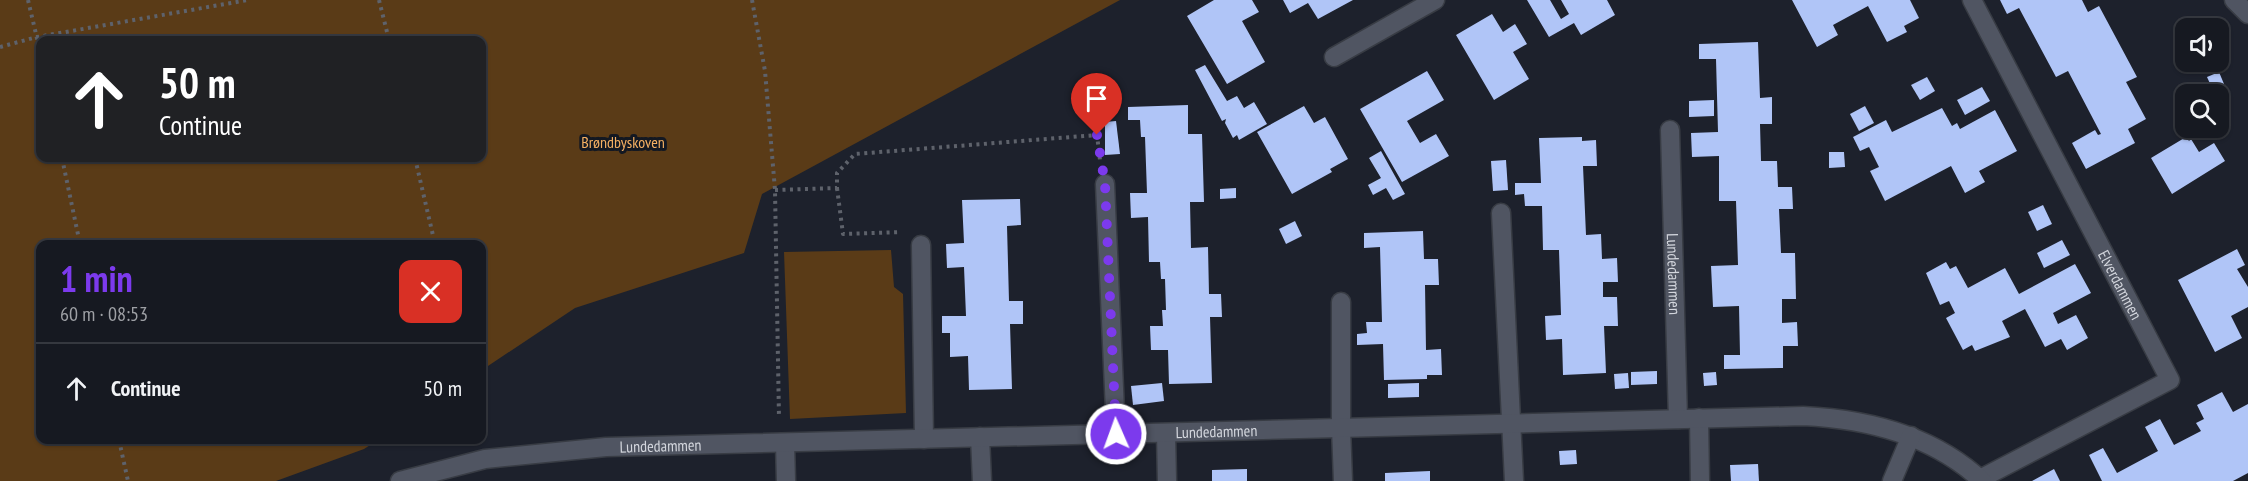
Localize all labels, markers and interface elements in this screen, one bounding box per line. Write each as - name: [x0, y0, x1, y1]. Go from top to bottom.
- map controls: [2175, 18, 2229, 138]
- button: sound: [2175, 18, 2229, 72]
- text: 50 m: [159, 55, 236, 110]
- icon: ahead: [60, 60, 138, 138]
- pin: [1071, 73, 1122, 135]
- icon: arrive: [1080, 82, 1113, 115]
- button: search: [2175, 84, 2229, 138]
- text: Continue: [159, 108, 242, 142]
- park label: Brøndbyskoven: [581, 132, 665, 152]
- street label: Lundedammen: [1663, 233, 1685, 315]
- street label: Elverdammen: [2094, 247, 2147, 323]
- text: 1 min: [60, 255, 133, 302]
- button: close: [399, 260, 462, 323]
- text: 60 m · 08:53: [60, 301, 148, 327]
- icon: ahead: [60, 372, 93, 405]
- text: Continue: [111, 374, 181, 402]
- text: 50 m: [423, 374, 462, 402]
- position arrow: [1084, 402, 1148, 466]
- street label: Lundedammen: [1175, 420, 1258, 442]
- street label: Lundedammen: [619, 435, 702, 457]

